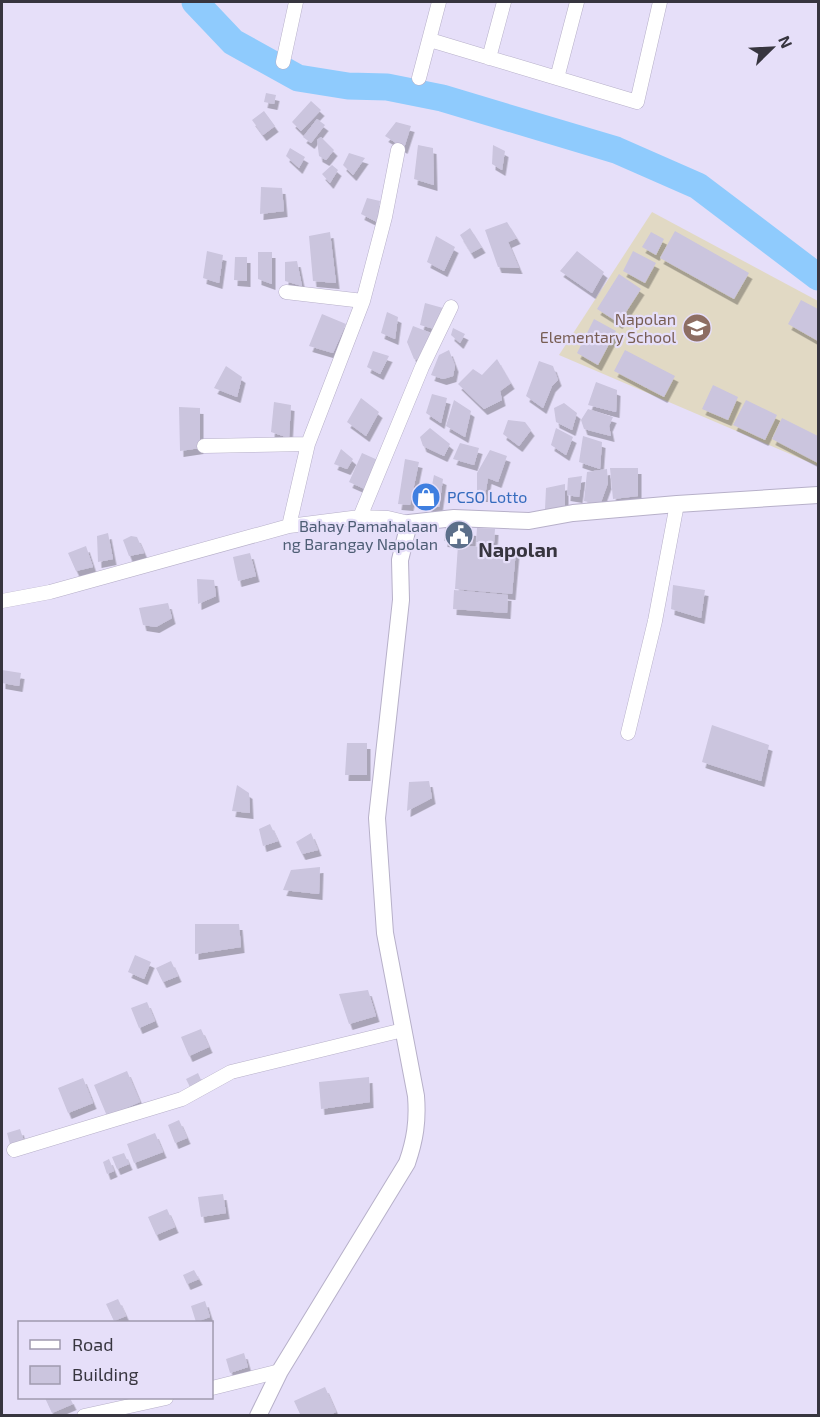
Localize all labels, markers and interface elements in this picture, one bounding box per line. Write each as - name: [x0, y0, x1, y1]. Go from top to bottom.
- north arrow: [742, 18, 802, 78]
- text: N: [775, 33, 797, 51]
- place label: Napolan Elementary School: [540, 309, 676, 346]
- school or university icon: Napolan Elementary School: [681, 312, 713, 344]
- shop icon: PCSO Lotto: [410, 481, 442, 513]
- place label: PCSO Lotto: [447, 487, 527, 506]
- place label: Bahay Pamahalaan ng Barangay Napolan: [282, 516, 438, 553]
- public building icon: Bahay Pamahalaan ng Barangay Napolan: [443, 519, 475, 551]
- district label: Napolan: [478, 537, 558, 561]
- legend: [18, 1321, 213, 1399]
- text: Road: [72, 1333, 113, 1355]
- text: Building: [72, 1363, 139, 1385]

